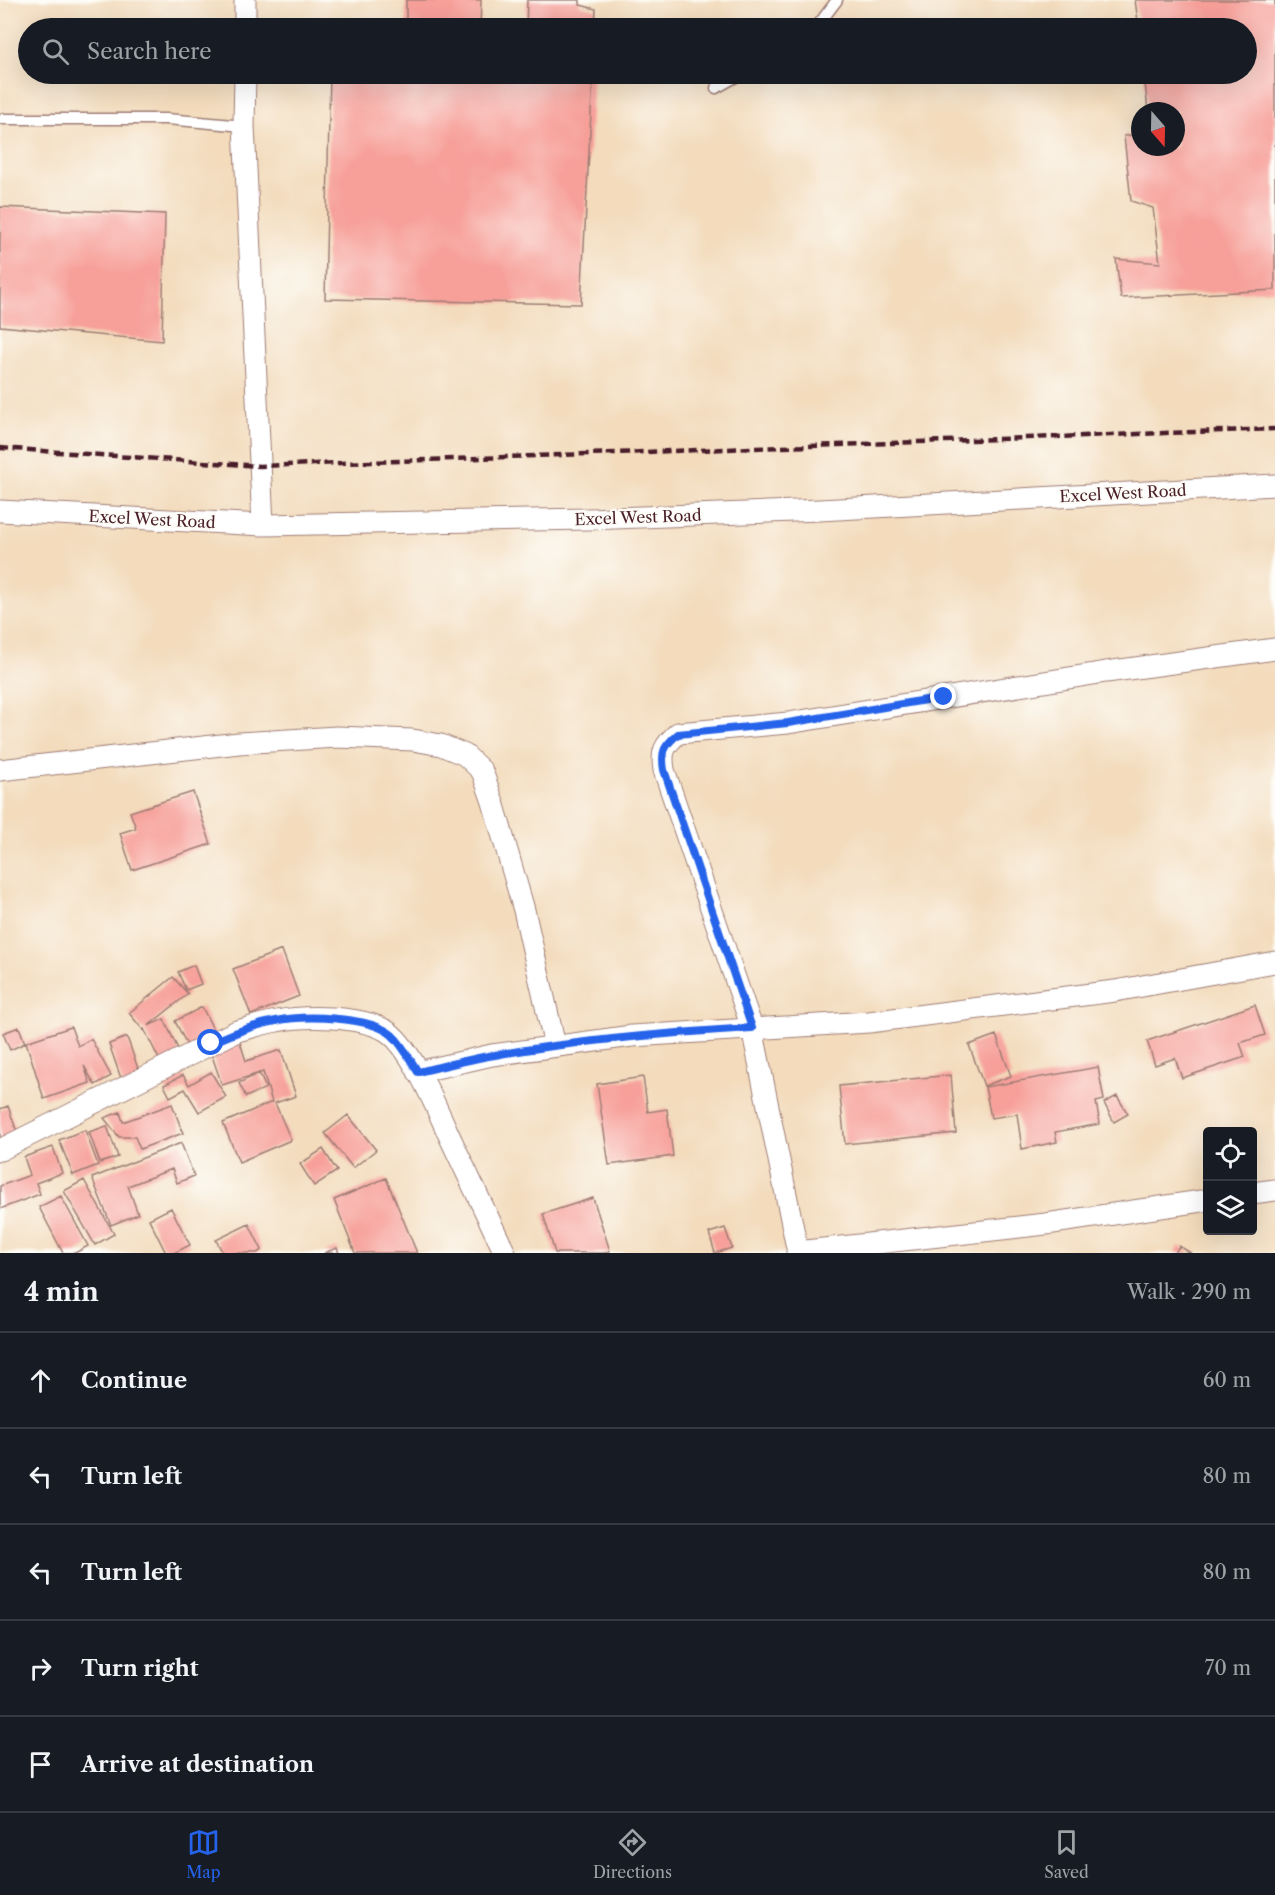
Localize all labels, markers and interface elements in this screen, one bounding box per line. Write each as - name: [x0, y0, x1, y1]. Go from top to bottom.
- search box: [18, 18, 1257, 84]
- icon: search: [39, 35, 72, 68]
- text: Search here: [87, 38, 212, 65]
- north arrow: [1131, 102, 1185, 156]
- street label: Excel West Road: [1059, 480, 1187, 506]
- street label: Excel West Road: [574, 505, 702, 529]
- street label: Excel West Road: [88, 506, 216, 532]
- route end: [930, 683, 956, 709]
- route start: [197, 1029, 223, 1055]
- map controls: [1203, 1127, 1257, 1235]
- button: locate: [1203, 1127, 1257, 1181]
- button: layers: [1203, 1181, 1257, 1235]
- text: 4 min: [24, 1276, 99, 1308]
- text: Walk · 290 m: [1127, 1280, 1251, 1304]
- icon: ahead: [24, 1364, 57, 1397]
- text: Continue: [81, 1367, 187, 1394]
- text: 60 m: [1203, 1368, 1251, 1392]
- icon: left: [24, 1460, 57, 1493]
- text: Turn left: [81, 1463, 182, 1490]
- text: 80 m: [1203, 1464, 1251, 1488]
- icon: left: [24, 1556, 57, 1589]
- text: Turn left: [81, 1559, 182, 1586]
- text: 80 m: [1203, 1560, 1251, 1584]
- icon: right: [24, 1652, 57, 1685]
- text: Turn right: [81, 1655, 199, 1682]
- text: 70 m: [1205, 1656, 1251, 1680]
- icon: arrive: [24, 1748, 57, 1781]
- text: Arrive at destination: [81, 1751, 314, 1778]
- tab: Map: [186, 1826, 221, 1882]
- tab: Directions: [593, 1826, 672, 1882]
- tab: Saved: [1044, 1826, 1089, 1882]

